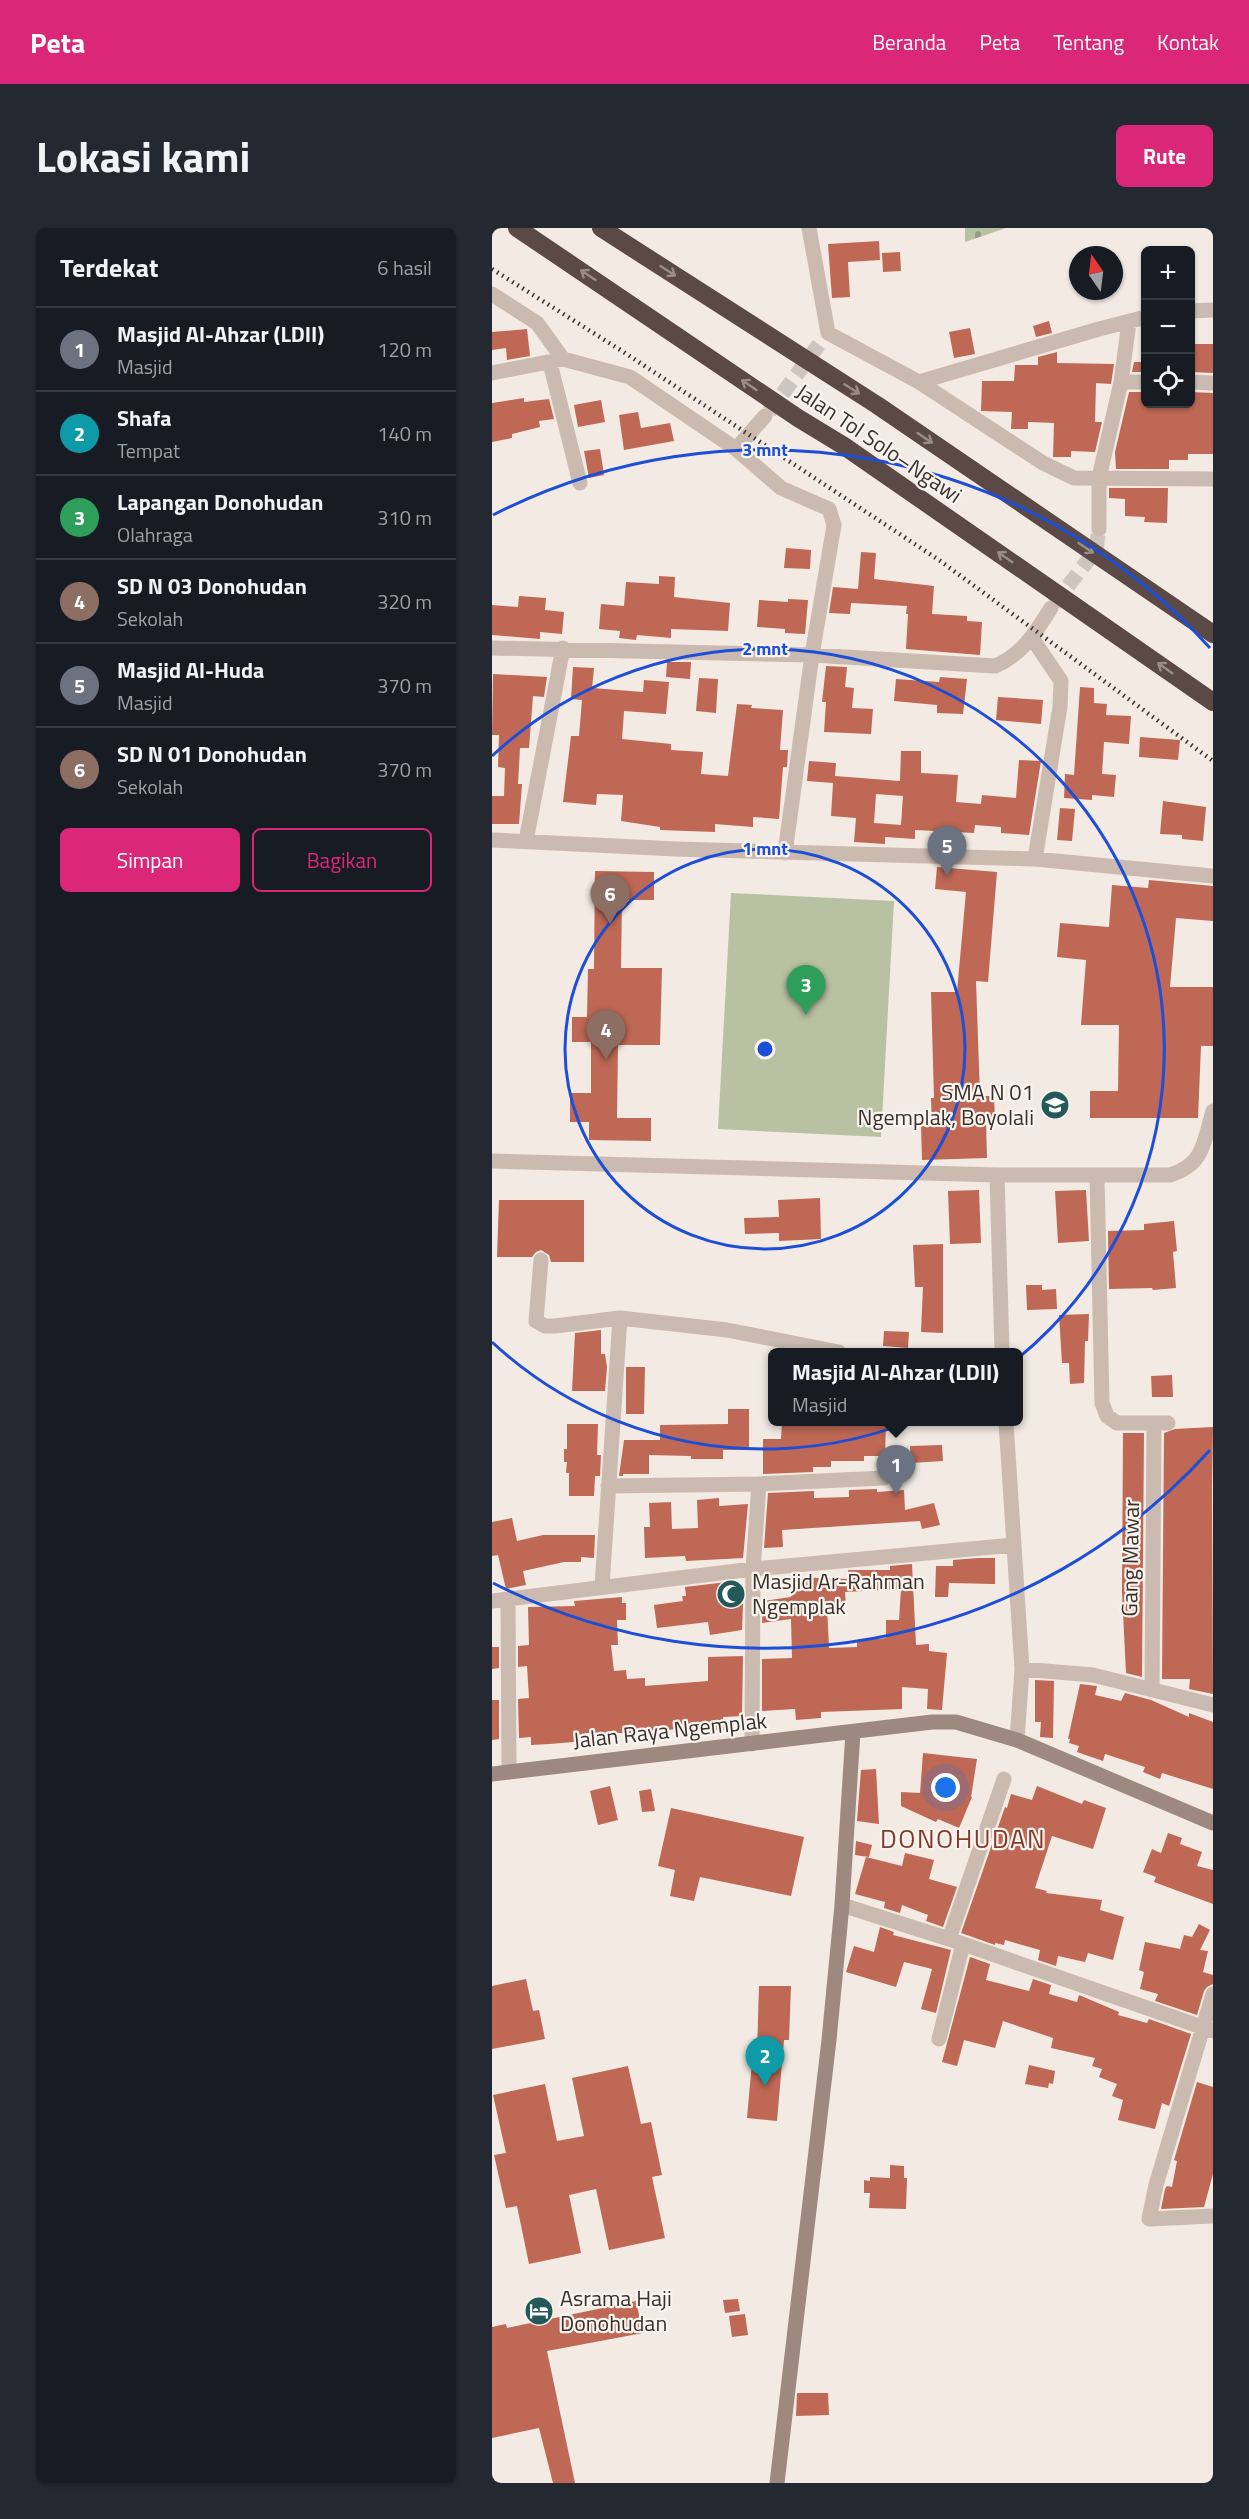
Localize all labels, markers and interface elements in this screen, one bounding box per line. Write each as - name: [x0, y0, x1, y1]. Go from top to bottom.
- text: Peta: [30, 21, 85, 64]
- text: Beranda: [872, 26, 946, 58]
- text: Peta: [979, 26, 1020, 58]
- text: Tentang: [1053, 26, 1124, 58]
- text: Kontak: [1157, 26, 1219, 58]
- text: Lokasi kami: [36, 124, 250, 188]
- button: Rute: [1116, 125, 1213, 187]
- north arrow: [1069, 246, 1123, 300]
- map controls: [1141, 246, 1195, 408]
- button: +: [1141, 246, 1195, 300]
- text: Terdekat: [60, 248, 159, 287]
- text: 6 hasil: [377, 252, 432, 283]
- one-way arrow: [659, 265, 676, 277]
- one-way arrow: [580, 269, 597, 281]
- button: −: [1141, 300, 1195, 354]
- text: Masjid Al-Ahzar (LDII): [117, 317, 324, 351]
- text: 1: [74, 334, 85, 365]
- text: 120 m: [377, 334, 432, 365]
- text: Masjid: [117, 351, 172, 382]
- button: locate: [1141, 354, 1195, 408]
- street label: Jalan Tol Solo–Ngawi: [789, 375, 969, 511]
- one-way arrow: [742, 379, 758, 391]
- one-way arrow: [843, 383, 860, 395]
- text: Shafa: [117, 401, 171, 435]
- text: 2: [74, 418, 85, 449]
- text: 140 m: [377, 418, 432, 449]
- one-way arrow: [916, 432, 933, 444]
- text: Tempat: [117, 435, 180, 466]
- text: 3 mnt: [742, 436, 788, 463]
- text: Lapangan Donohudan: [117, 485, 323, 519]
- text: 3: [74, 502, 85, 533]
- text: 310 m: [377, 502, 432, 533]
- text: Olahraga: [117, 519, 193, 550]
- one-way arrow: [1077, 542, 1093, 554]
- one-way arrow: [997, 551, 1014, 563]
- text: SD N 03 Donohudan: [117, 569, 307, 603]
- text: 4: [74, 586, 85, 617]
- text: 320 m: [377, 586, 432, 617]
- text: Sekolah: [117, 603, 183, 634]
- text: 2 mnt: [742, 635, 788, 662]
- text: Masjid Al-Huda: [117, 653, 264, 687]
- one-way arrow: [1158, 662, 1174, 674]
- text: 5: [74, 670, 85, 701]
- text: 370 m: [377, 670, 432, 701]
- text: Masjid: [117, 687, 172, 718]
- text: SD N 01 Donohudan: [117, 737, 307, 771]
- text: 6: [74, 754, 85, 785]
- text: 370 m: [377, 754, 432, 785]
- text: Sekolah: [117, 771, 183, 802]
- pin: 5: [928, 826, 966, 876]
- button: Simpan: [60, 828, 240, 892]
- button: Bagikan: [252, 828, 432, 892]
- text: 1 mnt: [742, 835, 788, 862]
- pin: 6: [590, 874, 630, 924]
- pin: 3: [786, 966, 826, 1015]
- pin: 4: [586, 1010, 626, 1060]
- centre of rings: [755, 1039, 775, 1059]
- place label: SMA N 01 Ngemplak, Boyolali: [858, 1075, 1034, 1134]
- school or university icon: SMA N 01 Ngemplak, Boyolali: [1039, 1089, 1071, 1121]
- popup: [768, 1348, 1023, 1426]
- text: Masjid Al-Ahzar (LDII): [792, 1355, 999, 1389]
- text: Masjid: [792, 1389, 847, 1420]
- pin: 1: [876, 1446, 916, 1495]
- street label: Gang Mawar: [1112, 1499, 1148, 1617]
- place label: Masjid Ar-Rahman Ngemplak: [752, 1564, 925, 1623]
- mosque icon: Masjid Ar-Rahman Ngemplak: [715, 1578, 747, 1610]
- street label: Jalan Raya Ngemplak: [571, 1703, 769, 1757]
- your location: [931, 1773, 960, 1802]
- district label: DONOHUDAN: [880, 1819, 1046, 1858]
- pin: 2: [746, 2036, 784, 2086]
- place label: Asrama Haji Donohudan: [560, 2281, 672, 2340]
- hotel icon: Asrama Haji Donohudan: [523, 2295, 555, 2327]

